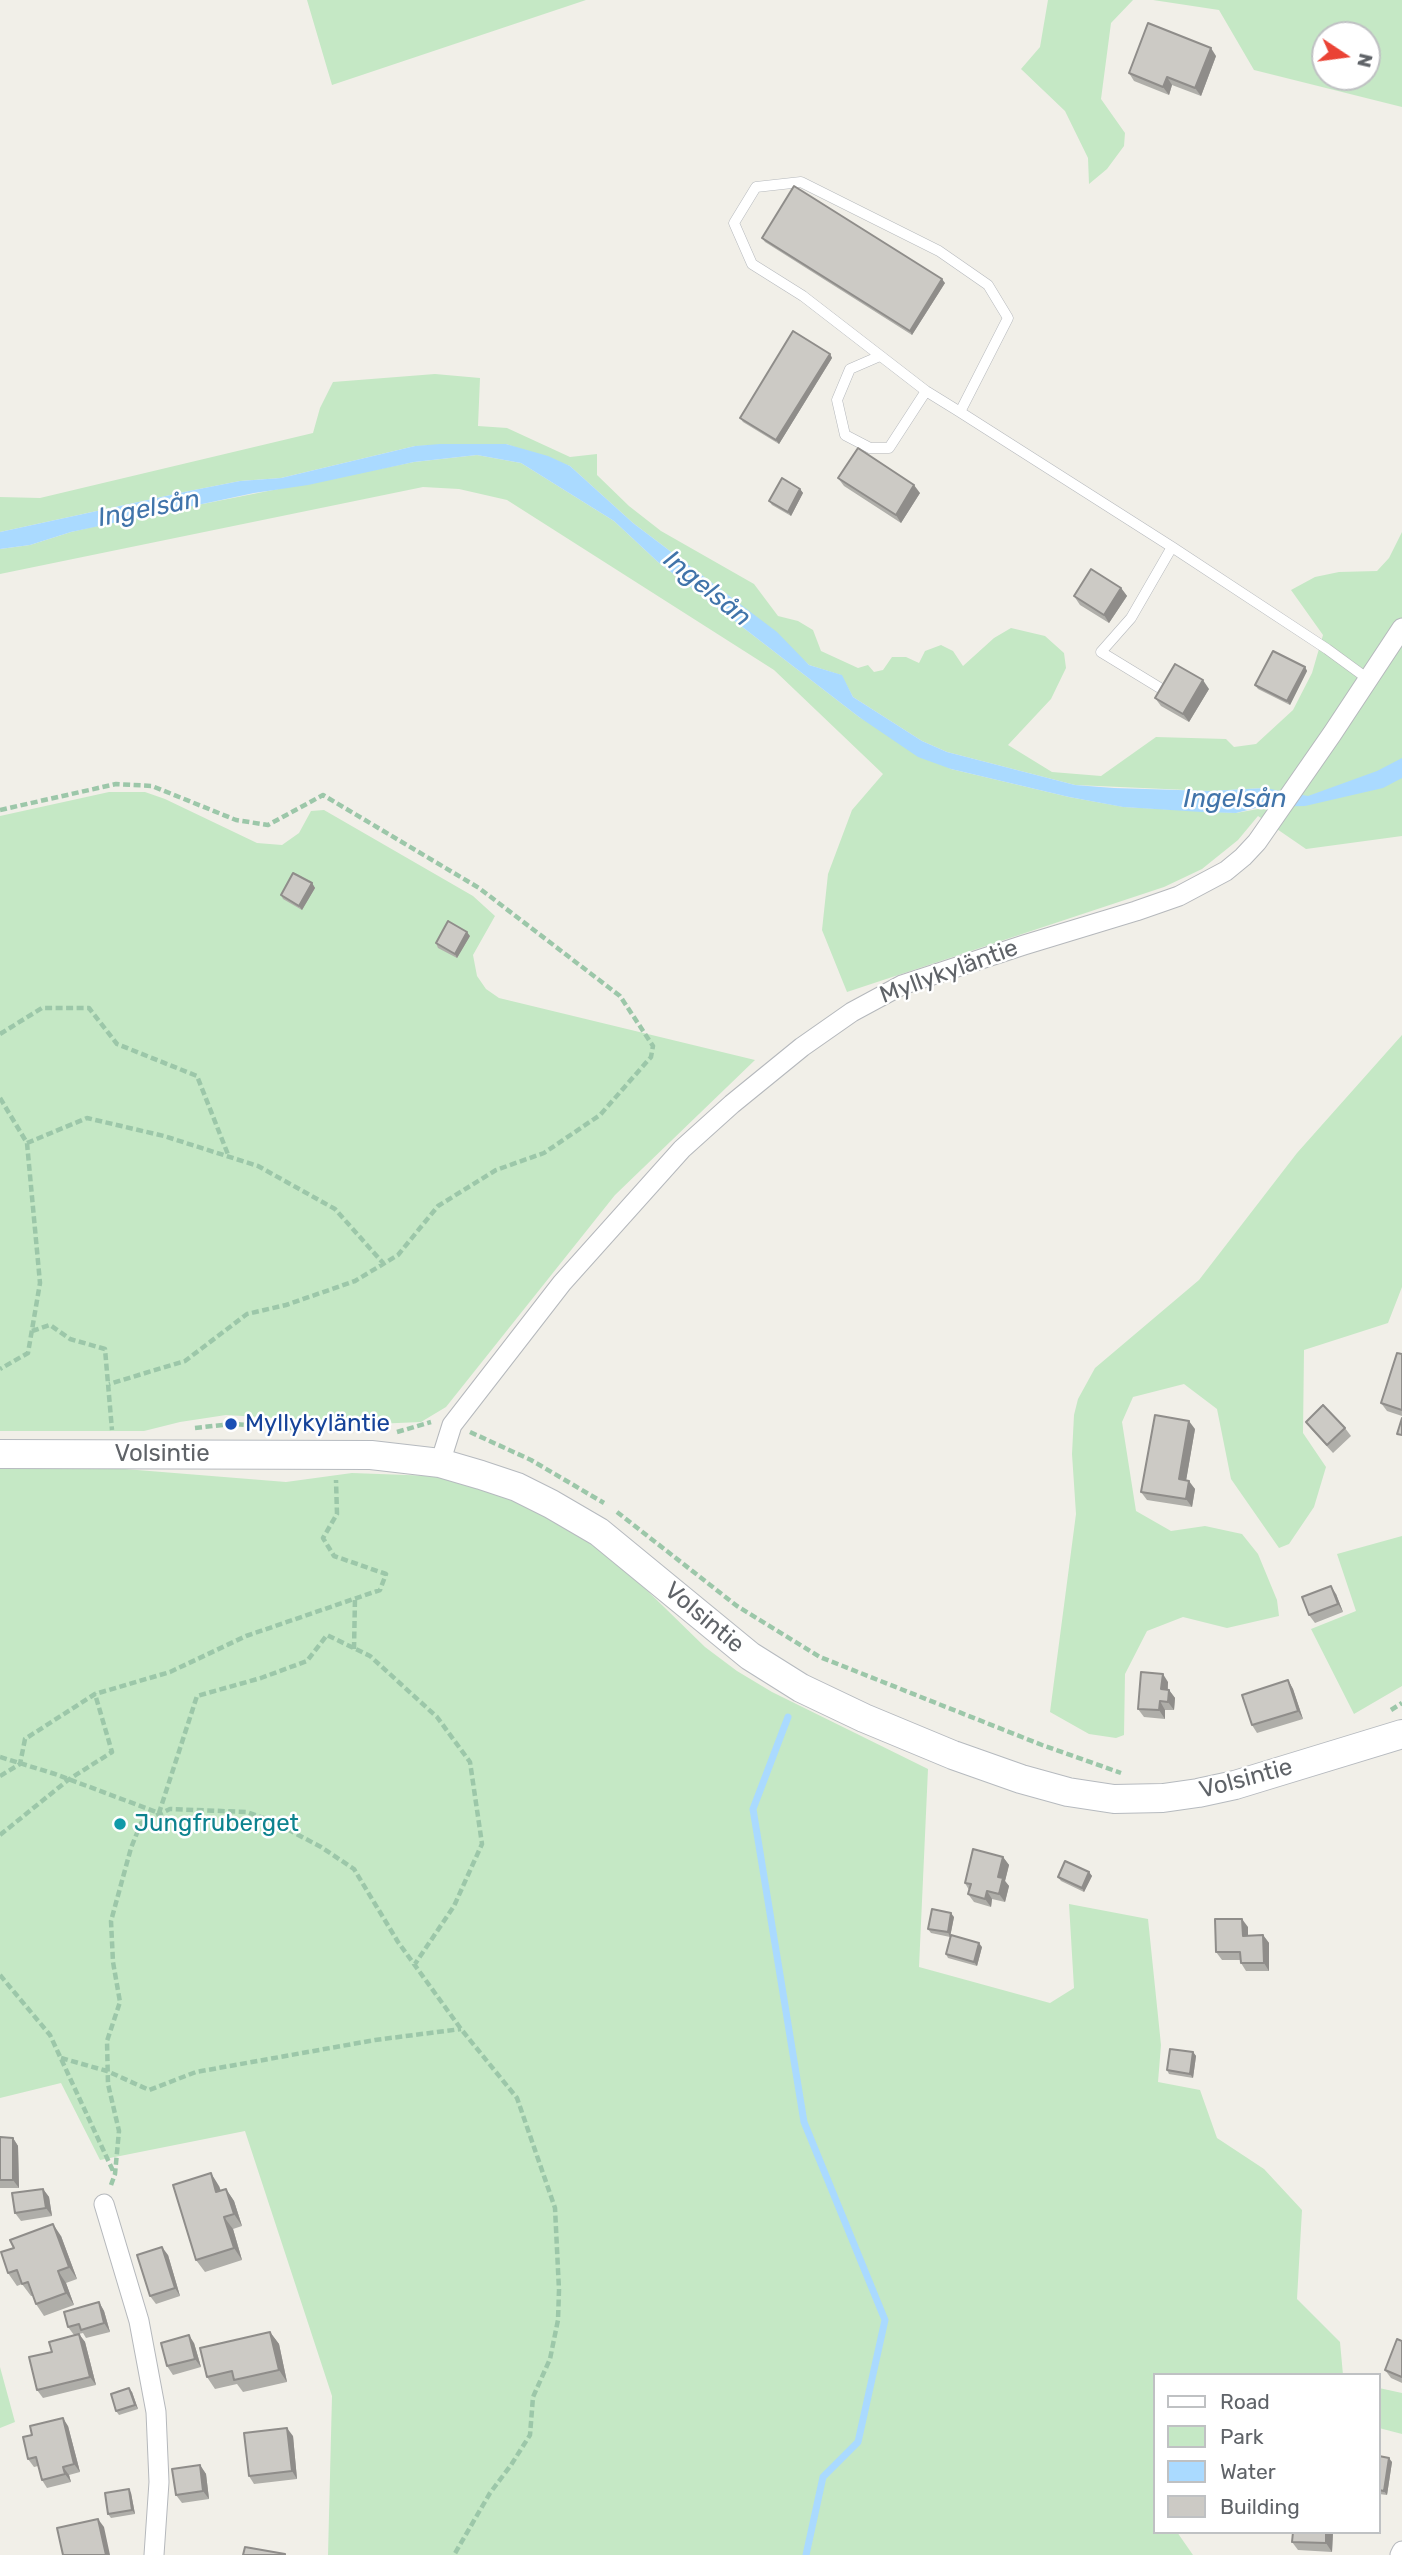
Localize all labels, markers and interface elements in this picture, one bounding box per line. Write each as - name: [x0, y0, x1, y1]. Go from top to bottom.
- north arrow: [1311, 21, 1381, 91]
- text: N: [1352, 51, 1378, 70]
- water label: Ingelsån: [95, 484, 203, 534]
- water label: Ingelsån: [657, 544, 757, 634]
- water label: Ingelsån: [1183, 783, 1287, 815]
- street label: Myllykyläntie: [876, 934, 1022, 1010]
- place label: Myllykyläntie: [245, 1410, 390, 1438]
- marker: Myllykyläntie: [223, 1416, 239, 1432]
- street label: Volsintie: [114, 1440, 210, 1468]
- street label: Volsintie: [658, 1576, 750, 1660]
- street label: Volsintie: [1196, 1753, 1296, 1805]
- place label: Jungfruberget: [134, 1810, 299, 1838]
- marker: Jungfruberget: [112, 1816, 128, 1832]
- legend: [1154, 2373, 1381, 2534]
- text: Road: [1220, 2389, 1270, 2414]
- text: Park: [1220, 2424, 1264, 2449]
- text: Water: [1220, 2459, 1276, 2484]
- text: Building: [1220, 2494, 1300, 2519]

